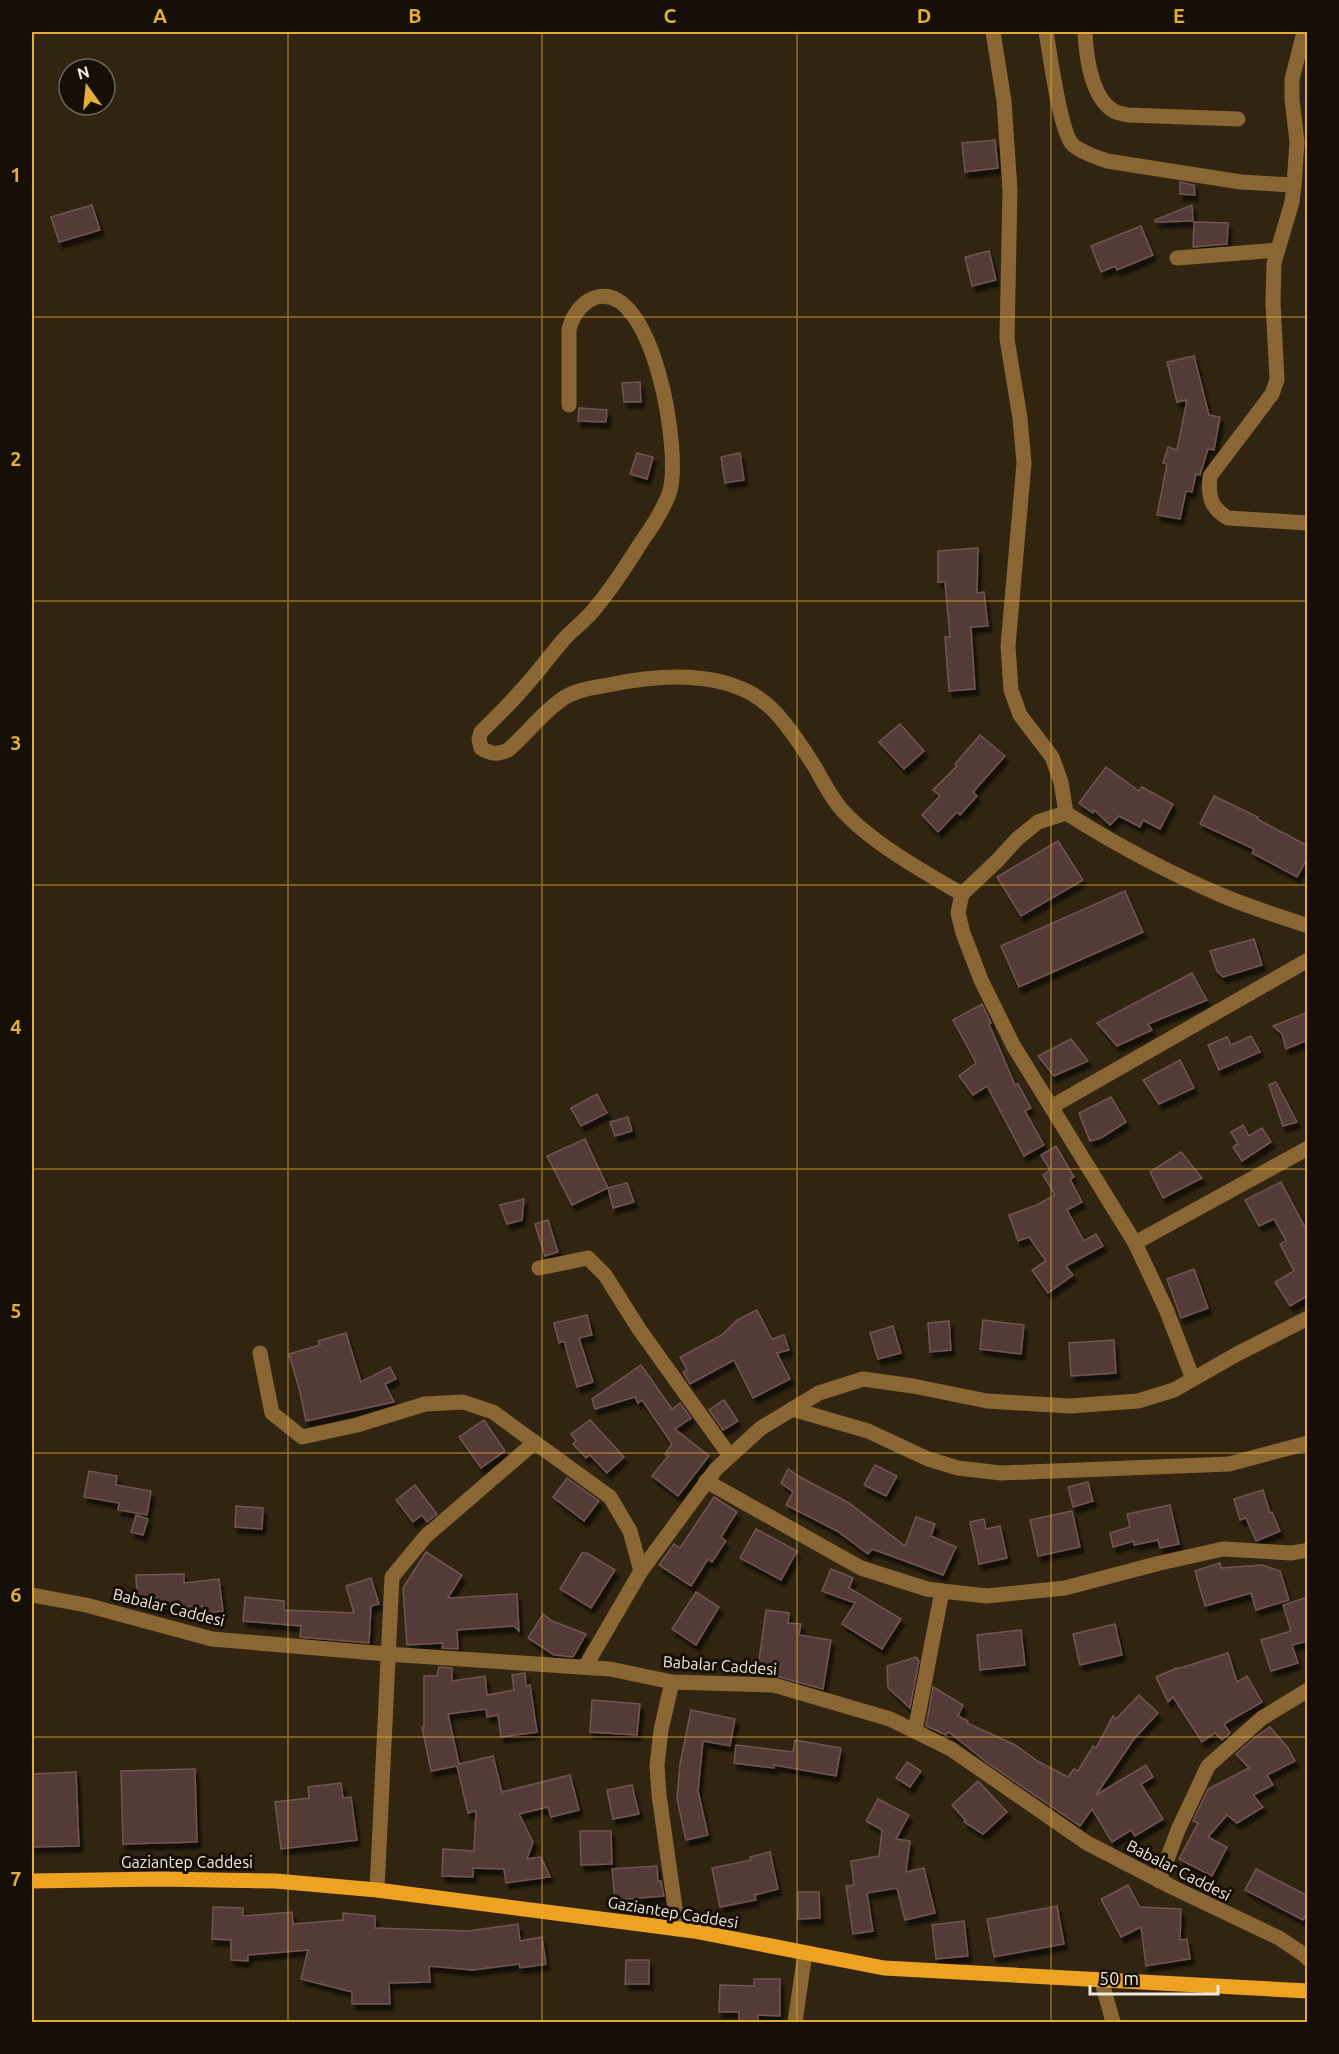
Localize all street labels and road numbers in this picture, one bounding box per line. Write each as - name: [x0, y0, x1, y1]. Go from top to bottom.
- street label: Babalar Caddesi: [111, 1584, 227, 1630]
- street label: Babalar Caddesi: [662, 1652, 778, 1678]
- street label: Babalar Caddesi: [1124, 1836, 1234, 1904]
- street label: Gaziantep Caddesi: [121, 1853, 253, 1871]
- street label: Gaziantep Caddesi: [606, 1893, 740, 1931]

